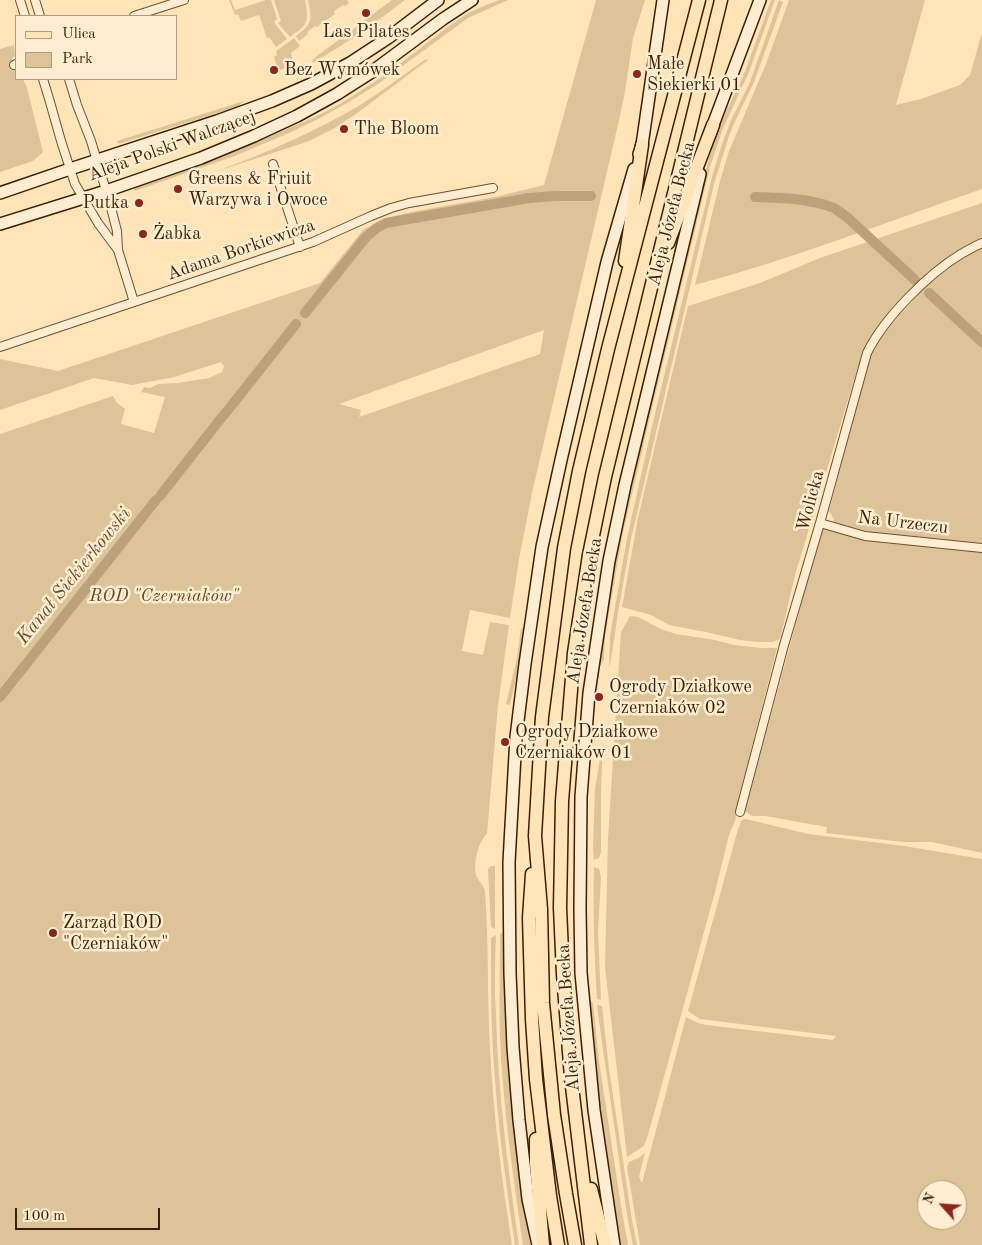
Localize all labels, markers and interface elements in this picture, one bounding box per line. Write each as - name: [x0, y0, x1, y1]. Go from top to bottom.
- marker: Las Pilates: [360, 7, 372, 19]
- legend: [15, 15, 178, 80]
- place label: Las Pilates: [322, 21, 410, 43]
- text: Ulica: [62, 27, 96, 42]
- text: Park: [62, 52, 93, 67]
- place label: Małe Siekierki 01: [647, 53, 741, 96]
- place label: Bez Wymówek: [284, 59, 400, 81]
- marker: Bez Wymówek: [268, 64, 280, 76]
- marker: Małe Siekierki 01: [631, 68, 643, 80]
- street label: Aleja Polski Walczącej: [85, 106, 259, 186]
- place label: The Bloom: [354, 118, 439, 140]
- marker: The Bloom: [338, 123, 350, 135]
- street label: Aleja Józefa Becka: [644, 140, 700, 288]
- place label: Greens & Friuit Warzywa i Owoce: [188, 168, 327, 210]
- marker: Greens & Friuit Warzywa i Owoce: [172, 183, 184, 195]
- place label: Putka: [83, 192, 129, 214]
- marker: Putka: [133, 197, 145, 209]
- street label: Adama Borkiewicza: [164, 215, 318, 285]
- place label: Żabka: [153, 223, 201, 245]
- marker: Żabka: [137, 228, 149, 240]
- street label: Wolicka: [793, 468, 829, 534]
- water label: Kanał Siekierkowski: [12, 503, 136, 649]
- street label: Na Urzeczu: [857, 507, 949, 539]
- street label: Aleja Józefa Becka: [563, 536, 607, 686]
- park label: ROD "Czerniaków": [89, 585, 239, 607]
- place label: Ogrody Działkowe Czerniaków 02: [609, 676, 752, 719]
- marker: Ogrody Działkowe Czerniaków 02: [593, 691, 605, 703]
- place label: Ogrody Działkowe Czerniaków 01: [515, 721, 658, 764]
- marker: Ogrody Działkowe Czerniaków 01: [499, 736, 511, 748]
- place label: Zarząd ROD "Czerniaków": [63, 912, 168, 954]
- marker: Zarząd ROD "Czerniaków": [47, 927, 59, 939]
- street label: Aleja Józefa Becka: [553, 943, 585, 1093]
- north arrow: [917, 1180, 967, 1230]
- text: N: [921, 1191, 938, 1207]
- scale bar: [18, 1198, 162, 1230]
- text: 100 m: [23, 1209, 65, 1224]

